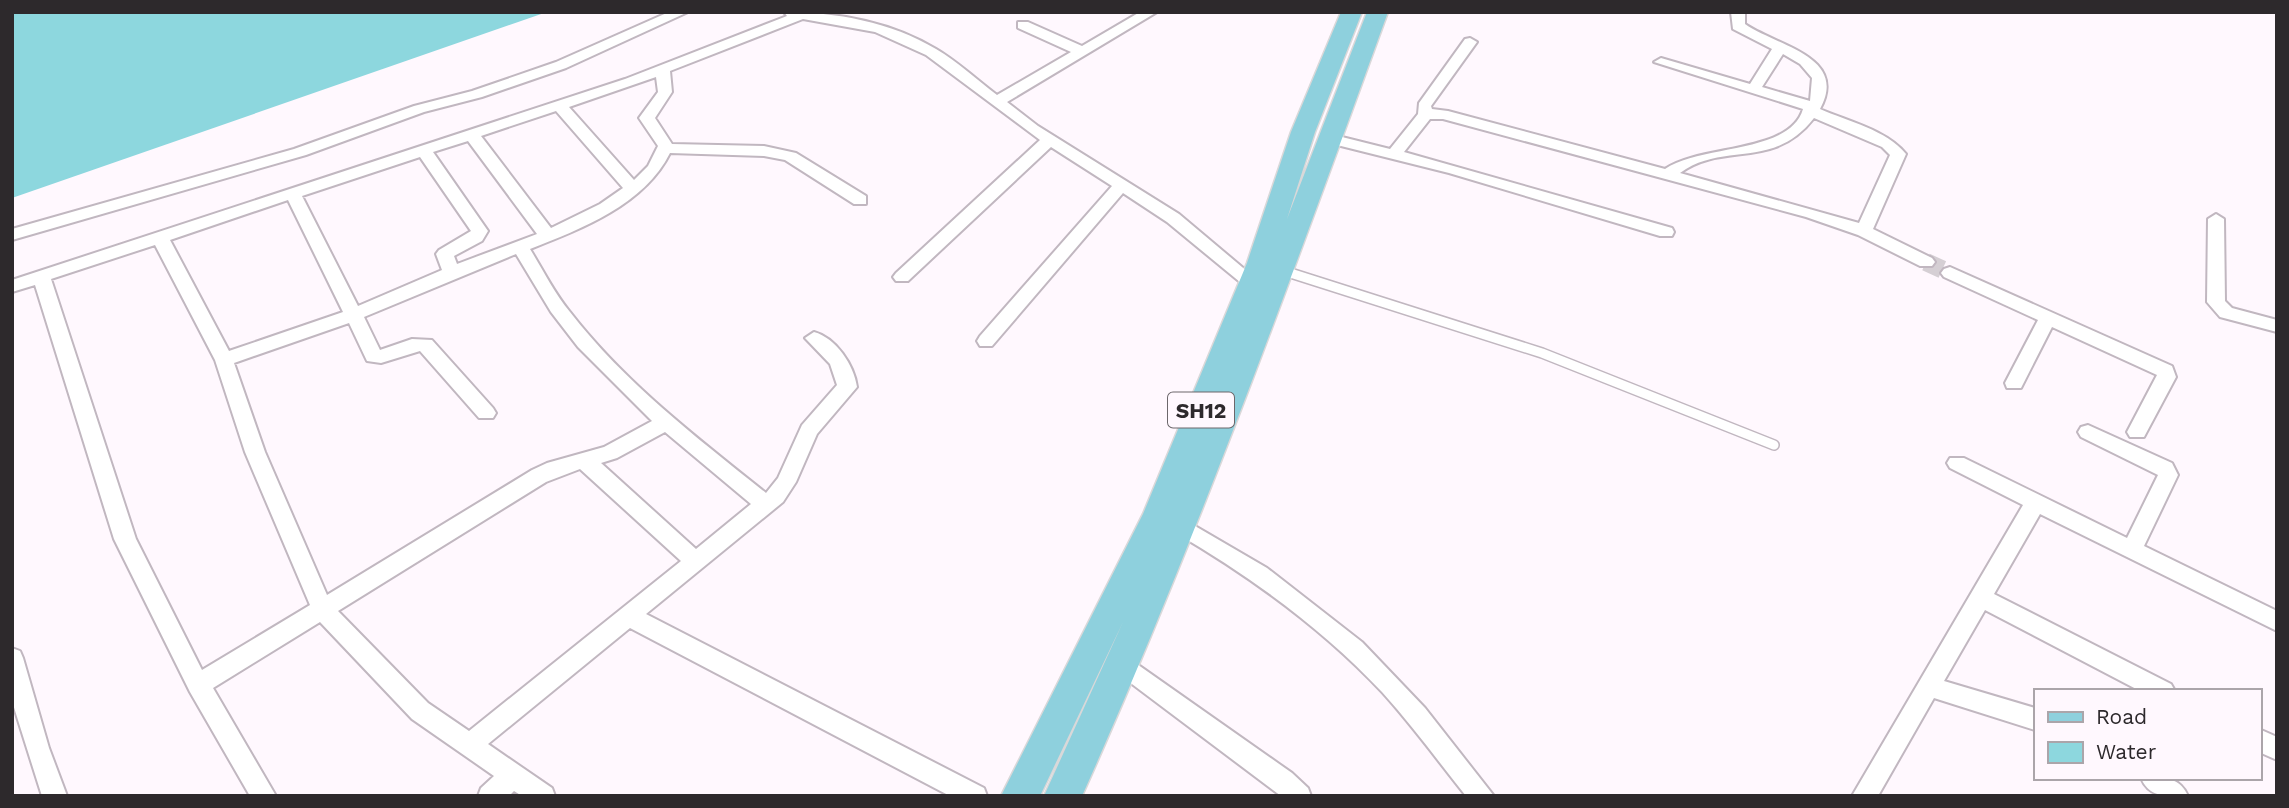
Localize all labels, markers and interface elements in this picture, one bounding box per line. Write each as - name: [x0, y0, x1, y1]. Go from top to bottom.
- road number: SH12: [1168, 392, 1234, 428]
- legend: [2034, 689, 2261, 780]
- text: Road: [2096, 704, 2147, 729]
- text: Water: [2096, 739, 2157, 764]

